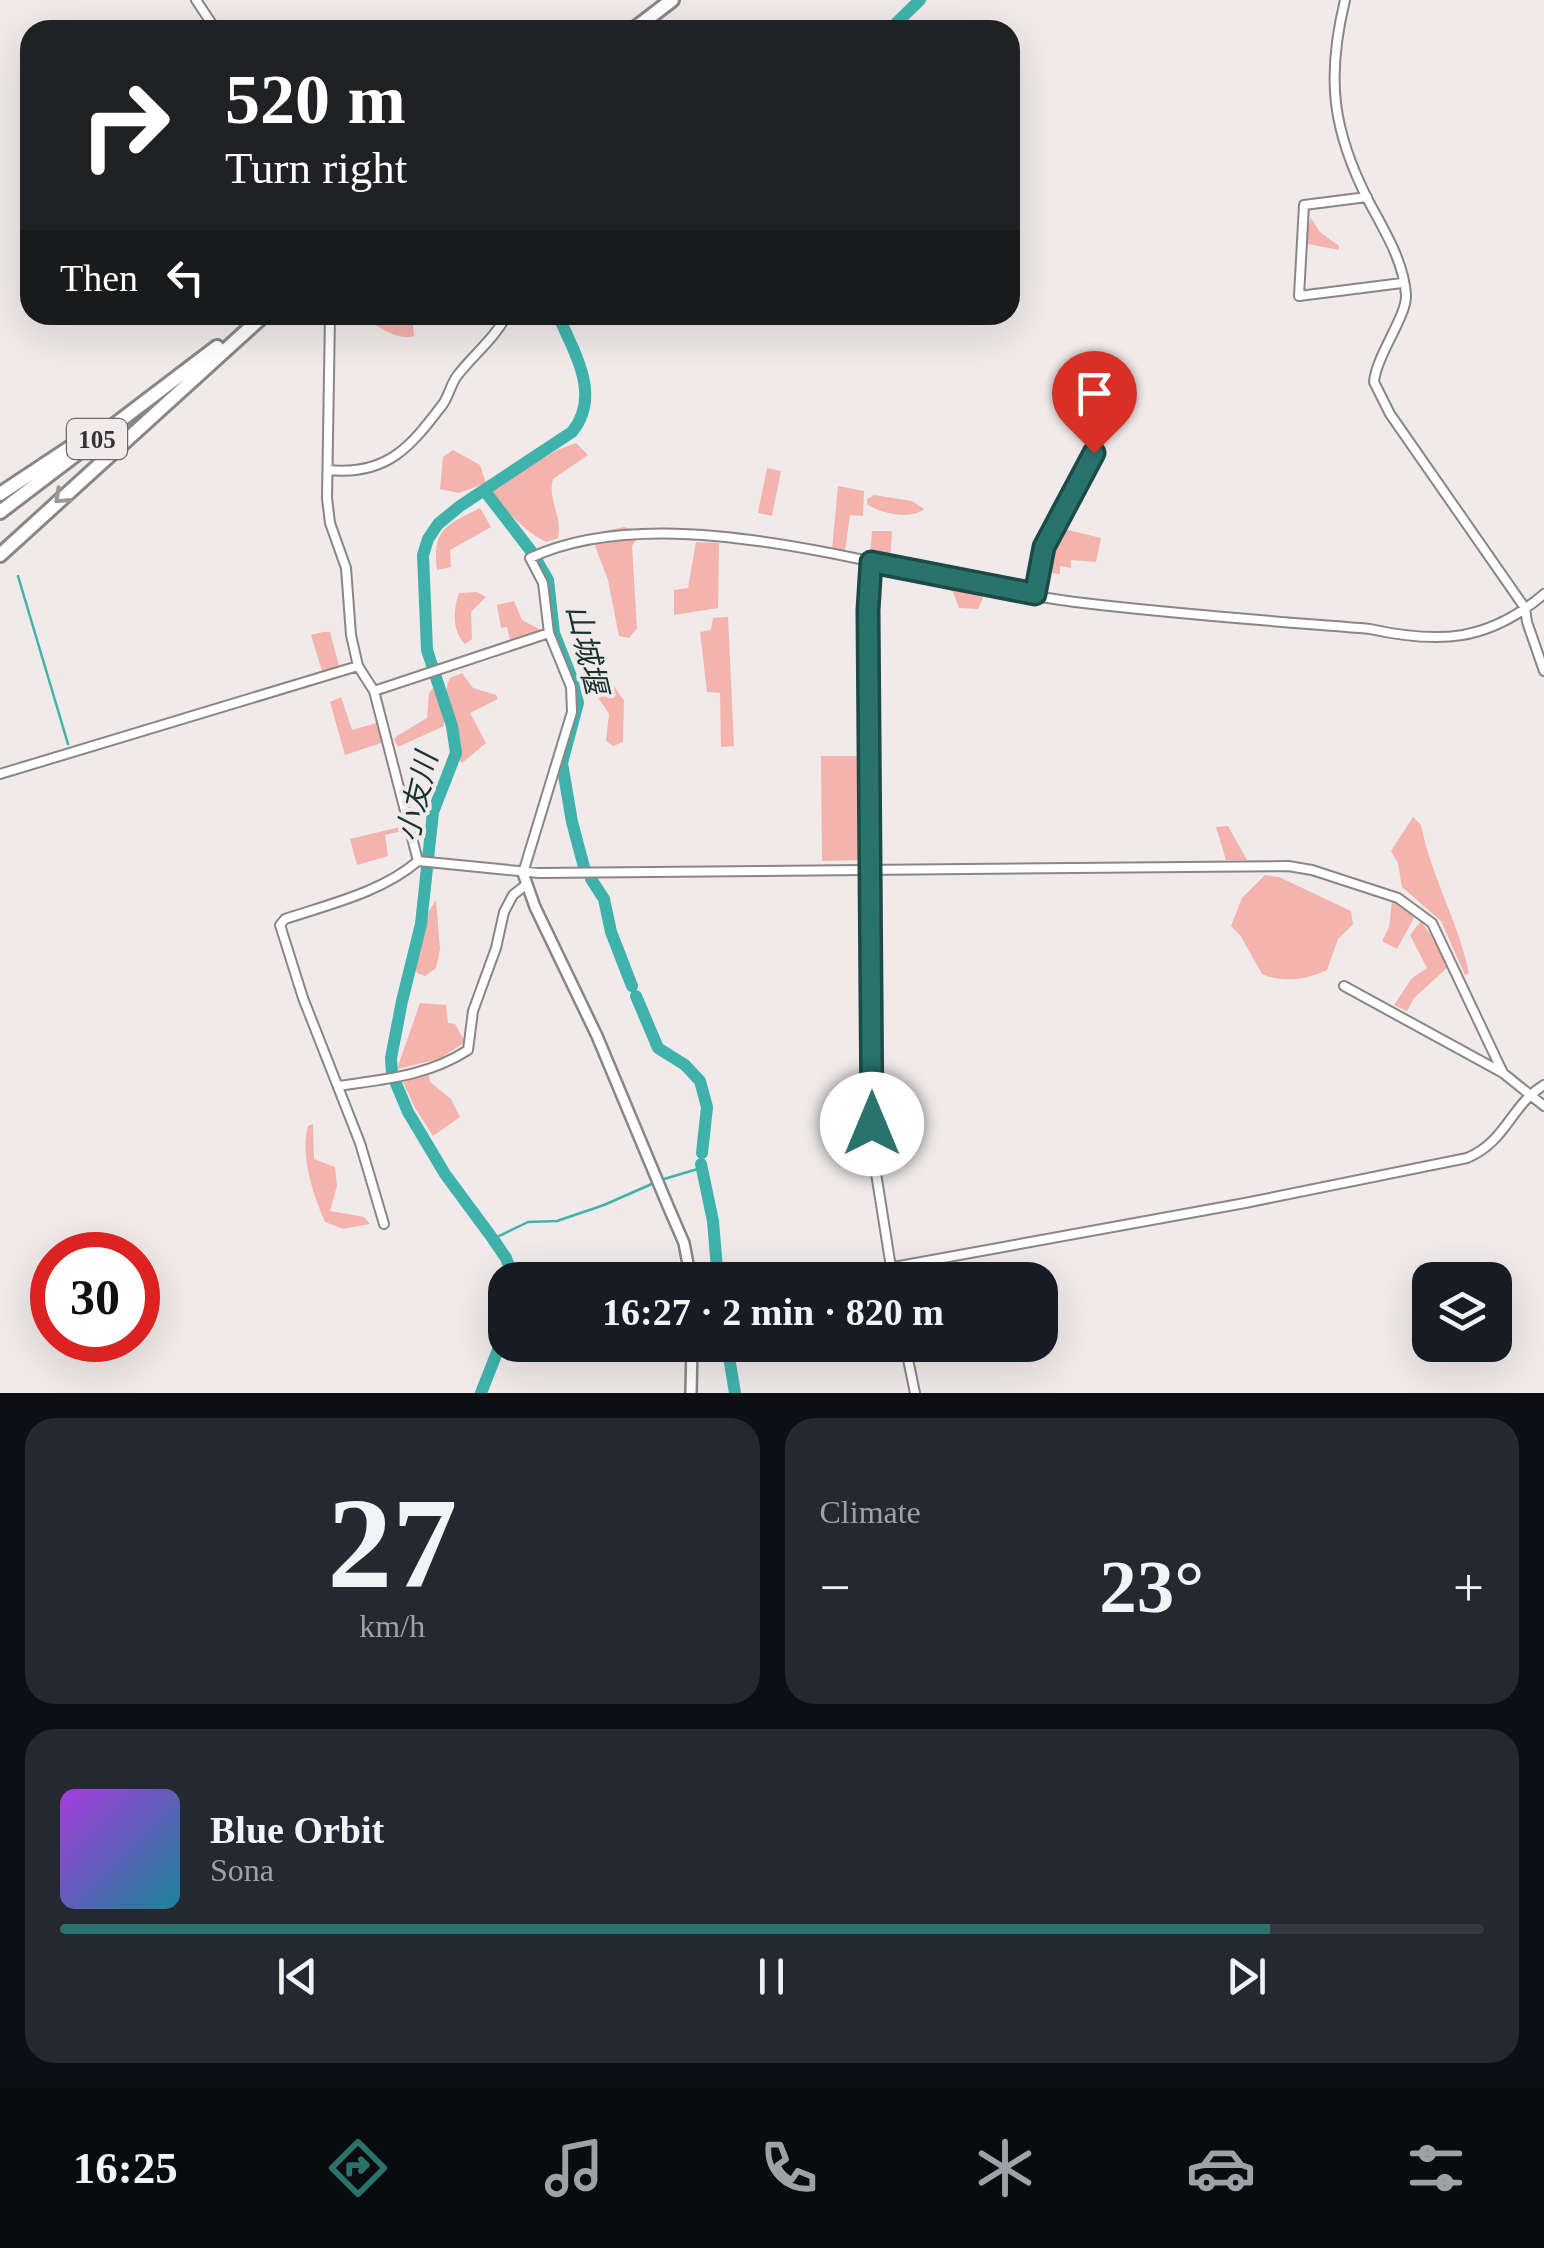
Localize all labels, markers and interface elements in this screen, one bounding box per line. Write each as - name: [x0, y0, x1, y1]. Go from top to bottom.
- icon: right: [60, 60, 190, 190]
- text: 520 m: [225, 61, 406, 138]
- text: Turn right: [225, 143, 407, 193]
- icon: left: [158, 250, 213, 305]
- text: Then: [60, 257, 138, 299]
- pin: [1052, 351, 1137, 454]
- icon: arrive: [1067, 366, 1122, 421]
- road number: 105: [67, 419, 127, 459]
- one-way arrow: [55, 485, 73, 503]
- water label: 山城堰: [561, 601, 614, 701]
- water label: 小友川: [391, 747, 444, 845]
- position arrow: [820, 1072, 924, 1176]
- speed limit sign: 30: [30, 1232, 160, 1362]
- map controls: [1412, 1262, 1512, 1362]
- button: layers: [1412, 1262, 1512, 1362]
- text: 16:27 · 2 min · 820 m: [602, 1291, 944, 1333]
- text: 27: [327, 1471, 457, 1615]
- text: Climate: [820, 1494, 921, 1530]
- text: 23°: [1099, 1545, 1204, 1628]
- text: −: [820, 1557, 851, 1618]
- text: +: [1453, 1557, 1484, 1618]
- text: km/h: [359, 1608, 425, 1644]
- text: Blue Orbit: [210, 1809, 384, 1851]
- text: Sona: [210, 1852, 274, 1888]
- icon: previous: [270, 1949, 325, 2004]
- icon: pause: [744, 1949, 799, 2004]
- icon: next: [1219, 1949, 1274, 2004]
- icon: directions: [323, 2133, 393, 2203]
- icon: music: [539, 2133, 609, 2203]
- icon: phone: [754, 2133, 824, 2203]
- icon: climate: [970, 2133, 1040, 2203]
- icon: car: [1186, 2133, 1256, 2203]
- icon: filters: [1401, 2133, 1471, 2203]
- text: 16:25: [73, 2143, 178, 2193]

